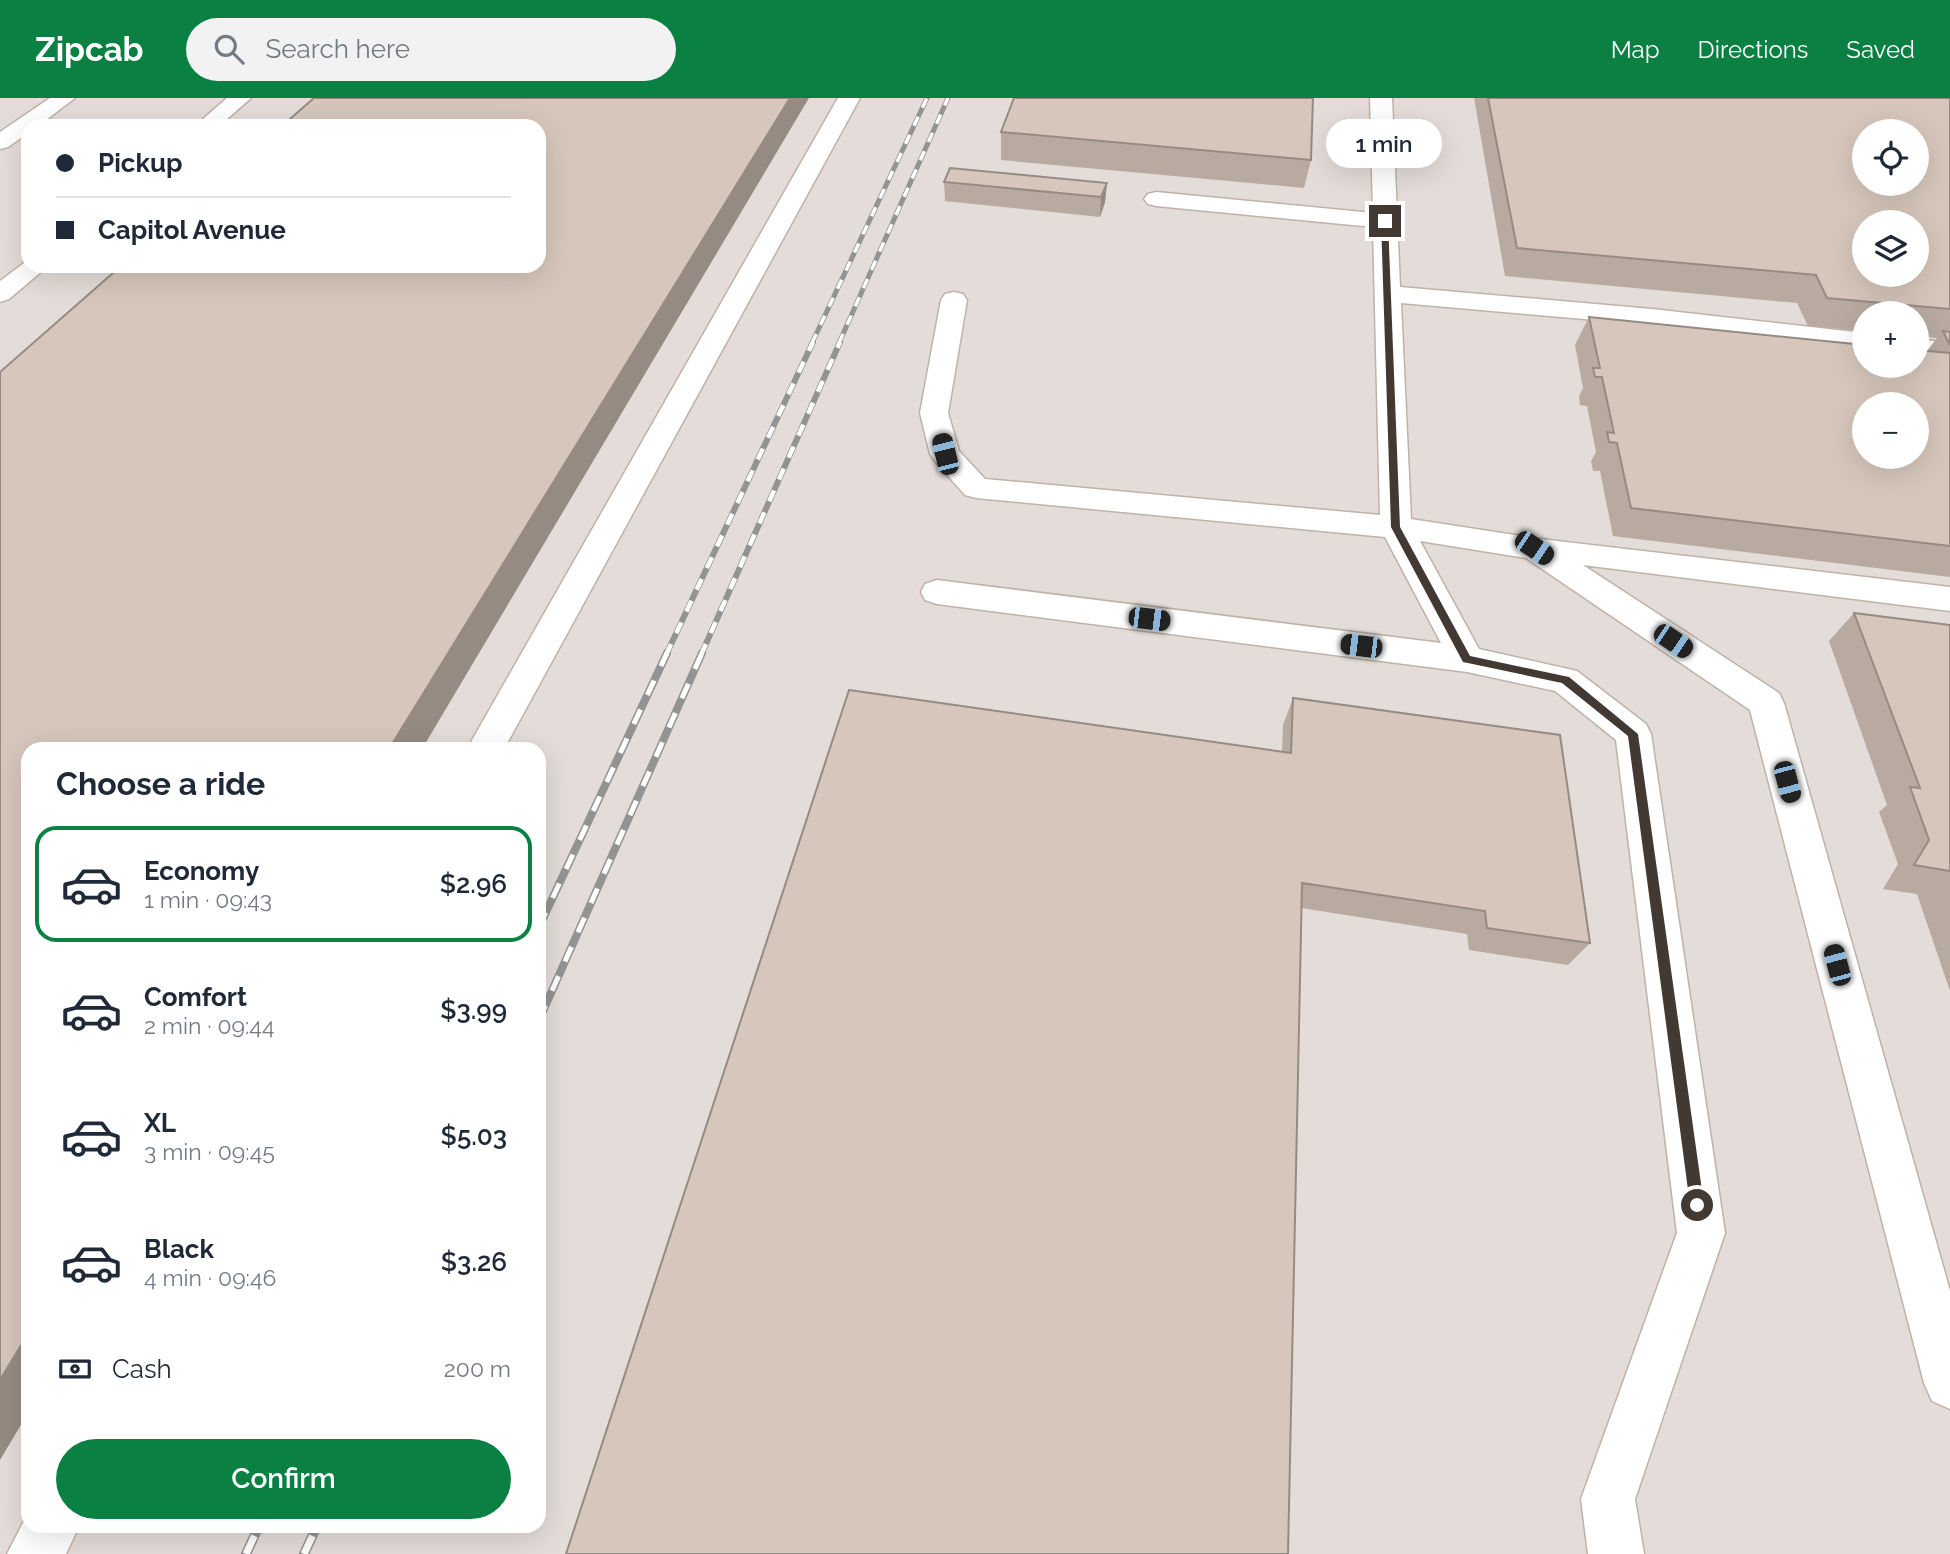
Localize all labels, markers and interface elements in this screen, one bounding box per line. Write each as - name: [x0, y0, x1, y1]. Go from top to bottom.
- search box: [186, 18, 676, 81]
- text: Zipcab: [35, 30, 144, 69]
- icon: search: [210, 30, 248, 68]
- text: Search here: [266, 34, 410, 64]
- text: Map: [1611, 35, 1660, 64]
- text: Directions: [1698, 35, 1808, 64]
- text: Saved: [1846, 35, 1915, 64]
- map controls: [1852, 119, 1929, 469]
- button: locate: [1852, 119, 1929, 196]
- callout: 1 min: [1327, 120, 1443, 169]
- text: 1 min: [1355, 130, 1413, 157]
- text: Pickup: [98, 148, 183, 178]
- route end: [1369, 205, 1401, 237]
- button: layers: [1852, 210, 1929, 287]
- text: Capitol Avenue: [98, 215, 286, 245]
- button: +: [1852, 301, 1929, 378]
- button: −: [1852, 392, 1929, 469]
- car: [930, 431, 961, 477]
- car: [1511, 528, 1558, 568]
- car: [1127, 606, 1172, 632]
- car: [1650, 621, 1697, 661]
- car: [1339, 633, 1384, 659]
- car: [1772, 759, 1803, 805]
- text: Choose a ride: [56, 765, 265, 802]
- icon: car: [60, 853, 123, 916]
- text: Economy: [144, 856, 259, 886]
- text: $2.96: [440, 869, 507, 899]
- text: 1 min · 09:43: [144, 886, 272, 913]
- car: [1822, 942, 1853, 988]
- icon: car: [60, 979, 123, 1042]
- text: Comfort: [144, 982, 247, 1012]
- text: $3.99: [440, 995, 507, 1025]
- text: 2 min · 09:44: [144, 1012, 274, 1039]
- icon: car: [60, 1105, 123, 1168]
- text: XL: [144, 1108, 176, 1138]
- text: $5.03: [441, 1121, 507, 1151]
- text: 3 min · 09:45: [144, 1138, 275, 1165]
- route start: [1681, 1189, 1713, 1221]
- icon: car: [60, 1231, 123, 1294]
- text: Black: [144, 1234, 214, 1264]
- text: $3.26: [441, 1247, 507, 1277]
- text: 4 min · 09:46: [144, 1264, 276, 1291]
- icon: cash: [56, 1350, 94, 1388]
- text: Cash: [112, 1354, 172, 1384]
- text: 200 m: [444, 1355, 511, 1382]
- button: Confirm: [56, 1439, 511, 1519]

